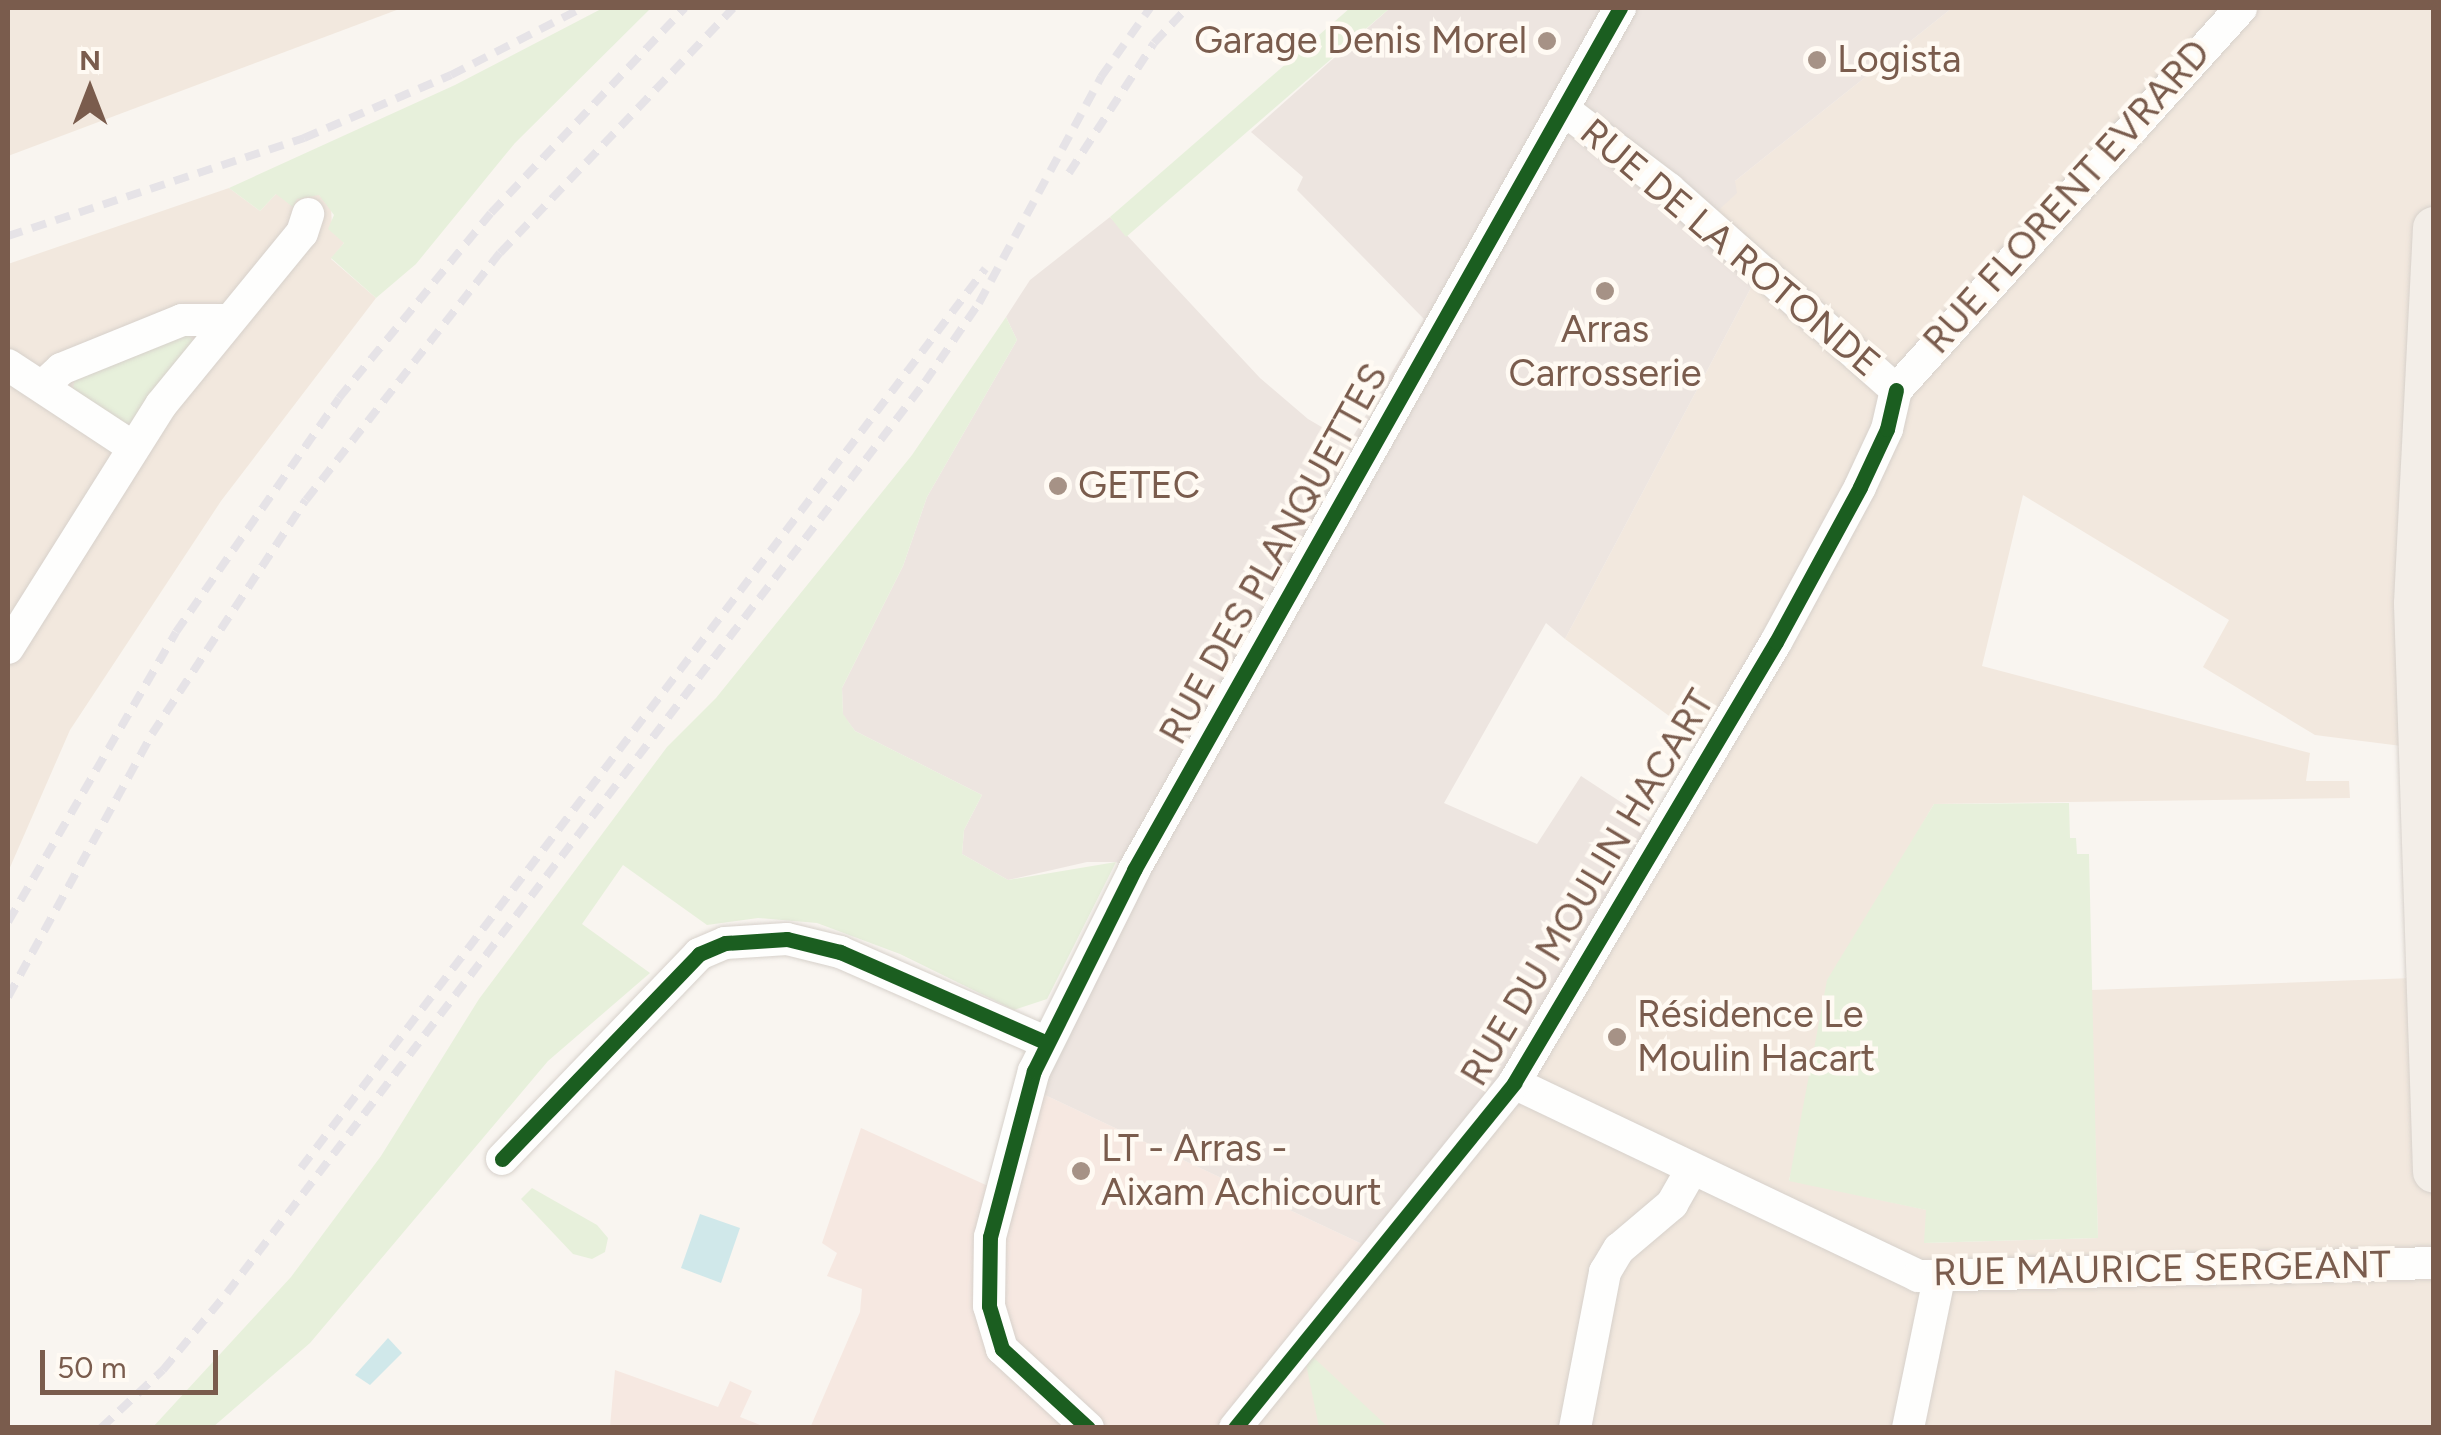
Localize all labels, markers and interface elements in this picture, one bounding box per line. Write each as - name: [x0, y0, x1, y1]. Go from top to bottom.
- place label: Garage Denis Morel: [1194, 18, 1527, 64]
- marker: Garage Denis Morel: [1536, 30, 1558, 52]
- street label: RUE FLORENT EVRARD: [1914, 31, 2220, 363]
- place label: Logista: [1837, 37, 1961, 83]
- north arrow: [40, 40, 140, 140]
- text: N: [79, 43, 101, 77]
- marker: Logista: [1806, 49, 1828, 71]
- street label: RUE DE LA ROTONDE: [1571, 109, 1889, 387]
- marker: Arras Carrosserie: [1594, 280, 1616, 302]
- place label: Arras Carrosserie: [1508, 307, 1702, 396]
- street label: RUE DES PLANQUETTES: [1150, 356, 1398, 752]
- place label: GETEC: [1078, 463, 1200, 509]
- marker: GETEC: [1047, 475, 1069, 497]
- street label: RUE DU MOULIN HACART: [1452, 682, 1724, 1094]
- place label: Résidence Le Moulin Hacart: [1637, 992, 1875, 1082]
- marker: Résidence Le Moulin Hacart: [1606, 1026, 1628, 1048]
- place label: LT - Arras - Aixam Achicourt: [1101, 1126, 1382, 1216]
- marker: LT - Arras - Aixam Achicourt: [1070, 1160, 1092, 1182]
- street label: RUE MAURICE SERGEANT: [1933, 1242, 2391, 1296]
- scale bar: [45, 1330, 222, 1392]
- text: 50 m: [57, 1349, 126, 1386]

